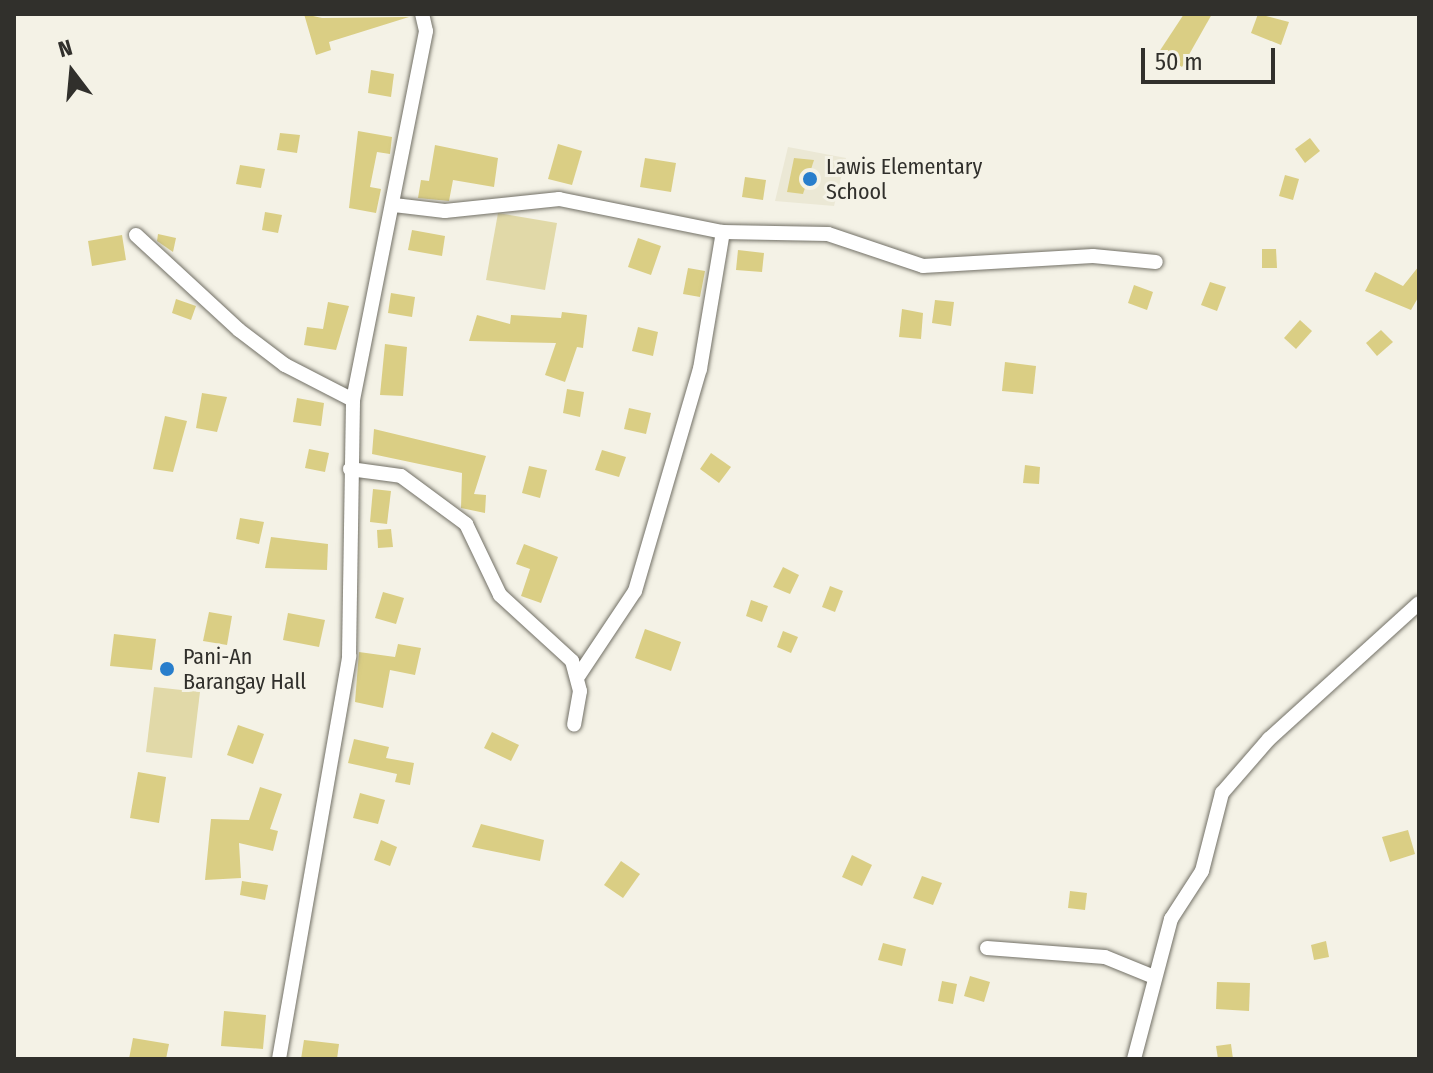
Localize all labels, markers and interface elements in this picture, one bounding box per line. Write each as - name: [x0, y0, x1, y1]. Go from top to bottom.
- north arrow: [32, 32, 112, 112]
- scale bar: [1145, 32, 1279, 82]
- text: N: [55, 34, 75, 63]
- text: 50 m: [1155, 48, 1203, 76]
- place label: Lawis Elementary School: [826, 153, 982, 204]
- marker: Lawis Elementary School: [801, 170, 819, 188]
- place label: Pani-An Barangay Hall: [183, 643, 306, 694]
- marker: Pani-An Barangay Hall: [158, 660, 176, 678]

